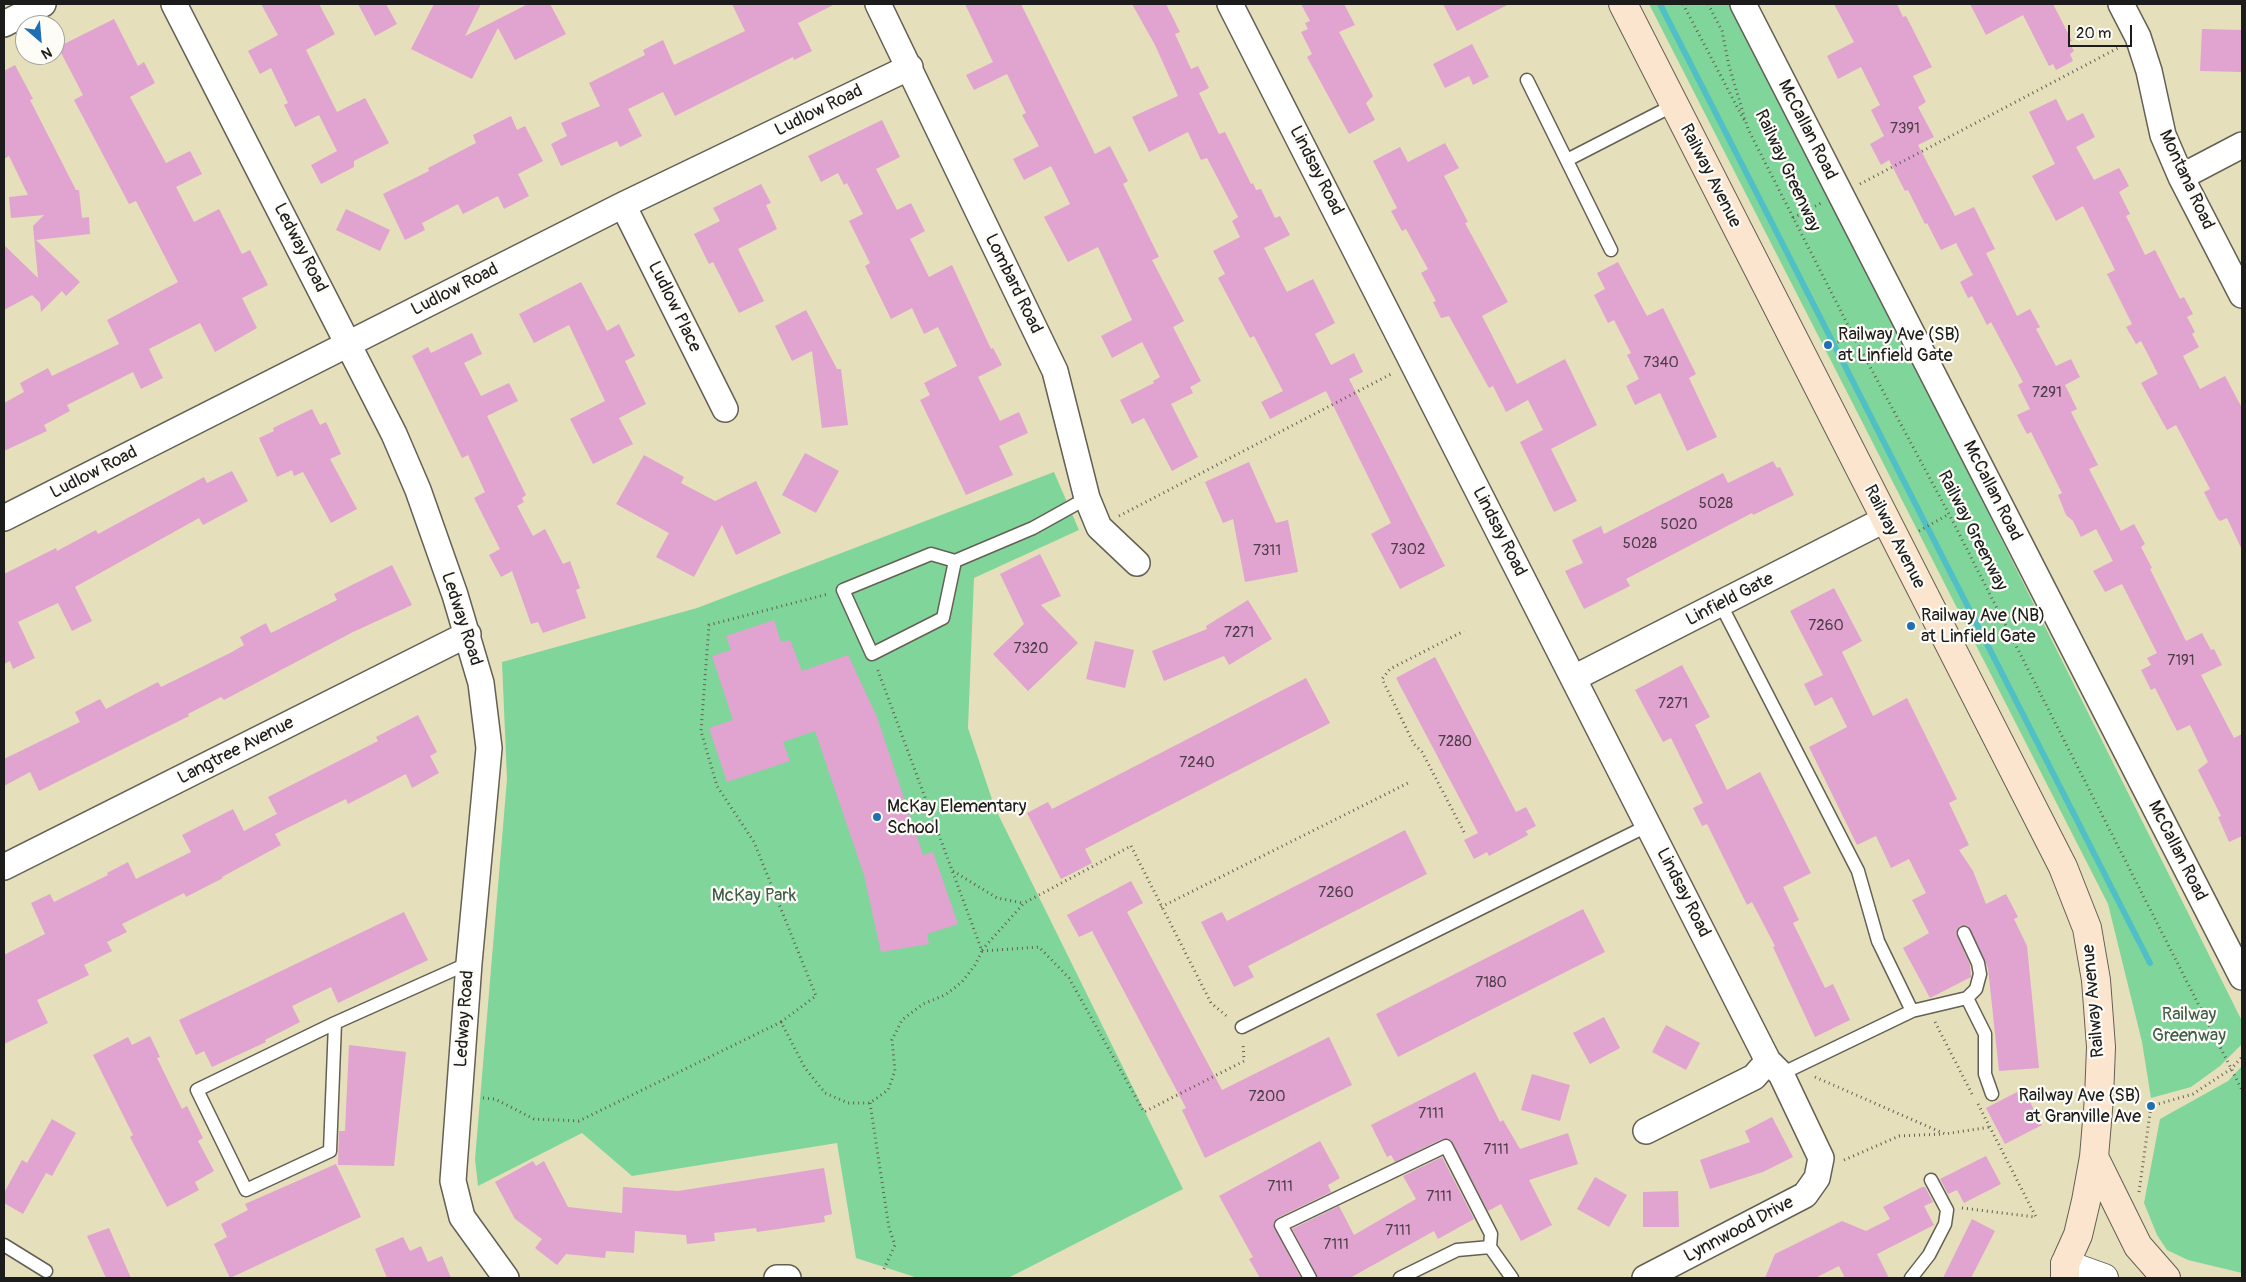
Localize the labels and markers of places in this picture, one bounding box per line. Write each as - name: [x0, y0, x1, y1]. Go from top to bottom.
- place label: Railway Ave (SB) at Linfield Gate: [1838, 324, 1961, 366]
- marker: Railway Ave (SB) at Linfield Gate: [1822, 339, 1834, 351]
- place label: Railway Ave (NB) at Linfield Gate: [1921, 605, 2045, 648]
- marker: Railway Ave (NB) at Linfield Gate: [1905, 620, 1917, 632]
- place label: McKay Elementary School: [887, 796, 1026, 839]
- marker: McKay Elementary School: [871, 811, 883, 823]
- place label: Railway Ave (SB) at Granville Ave: [2018, 1085, 2141, 1128]
- marker: Railway Ave (SB) at Granville Ave: [2145, 1100, 2157, 1112]

